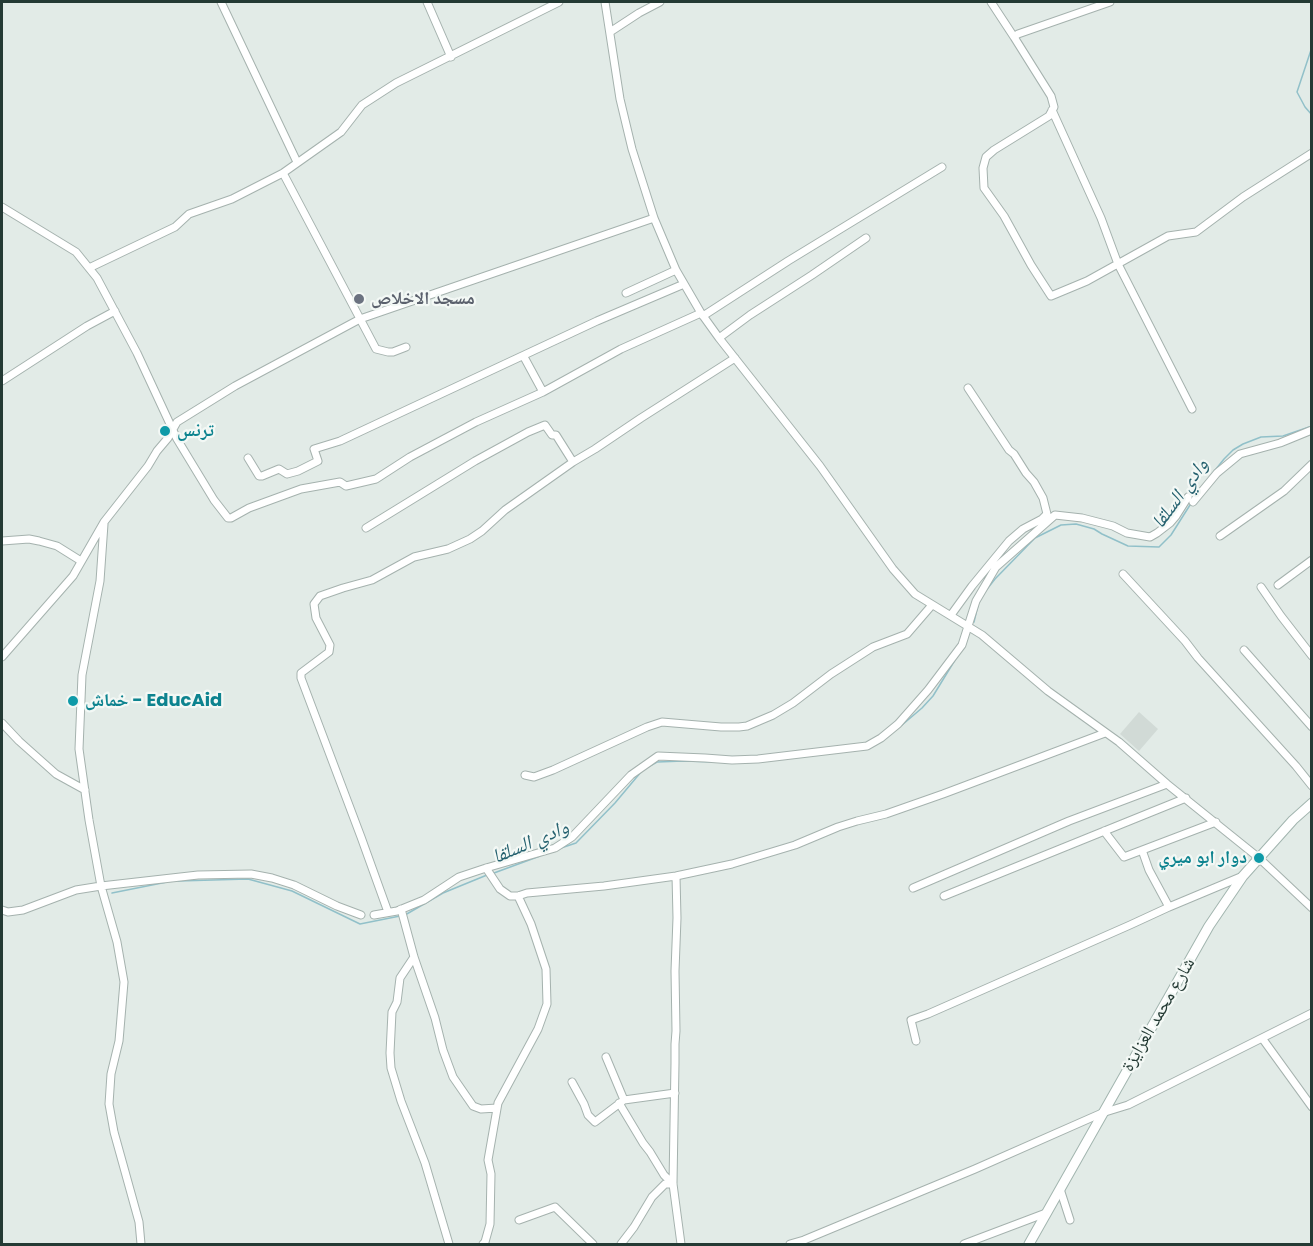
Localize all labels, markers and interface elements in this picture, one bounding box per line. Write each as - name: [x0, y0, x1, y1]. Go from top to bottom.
- place label: مسجد الاخلاص: [371, 288, 475, 310]
- marker: مسجد الاخلاص: [352, 292, 366, 306]
- place label: ترنس: [177, 420, 214, 442]
- marker: ترنس: [158, 424, 172, 438]
- water label: وادي السلقا: [1148, 454, 1214, 534]
- place label: خماش - EducAid: [85, 690, 222, 712]
- marker: خماش - EducAid: [66, 694, 80, 708]
- water label: وادي السلقا: [489, 816, 573, 870]
- place label: دوار ابو ميري: [1158, 847, 1247, 869]
- marker: دوار ابو ميري: [1252, 851, 1266, 865]
- street label: شارع محمد العزايزة: [1118, 954, 1200, 1076]

